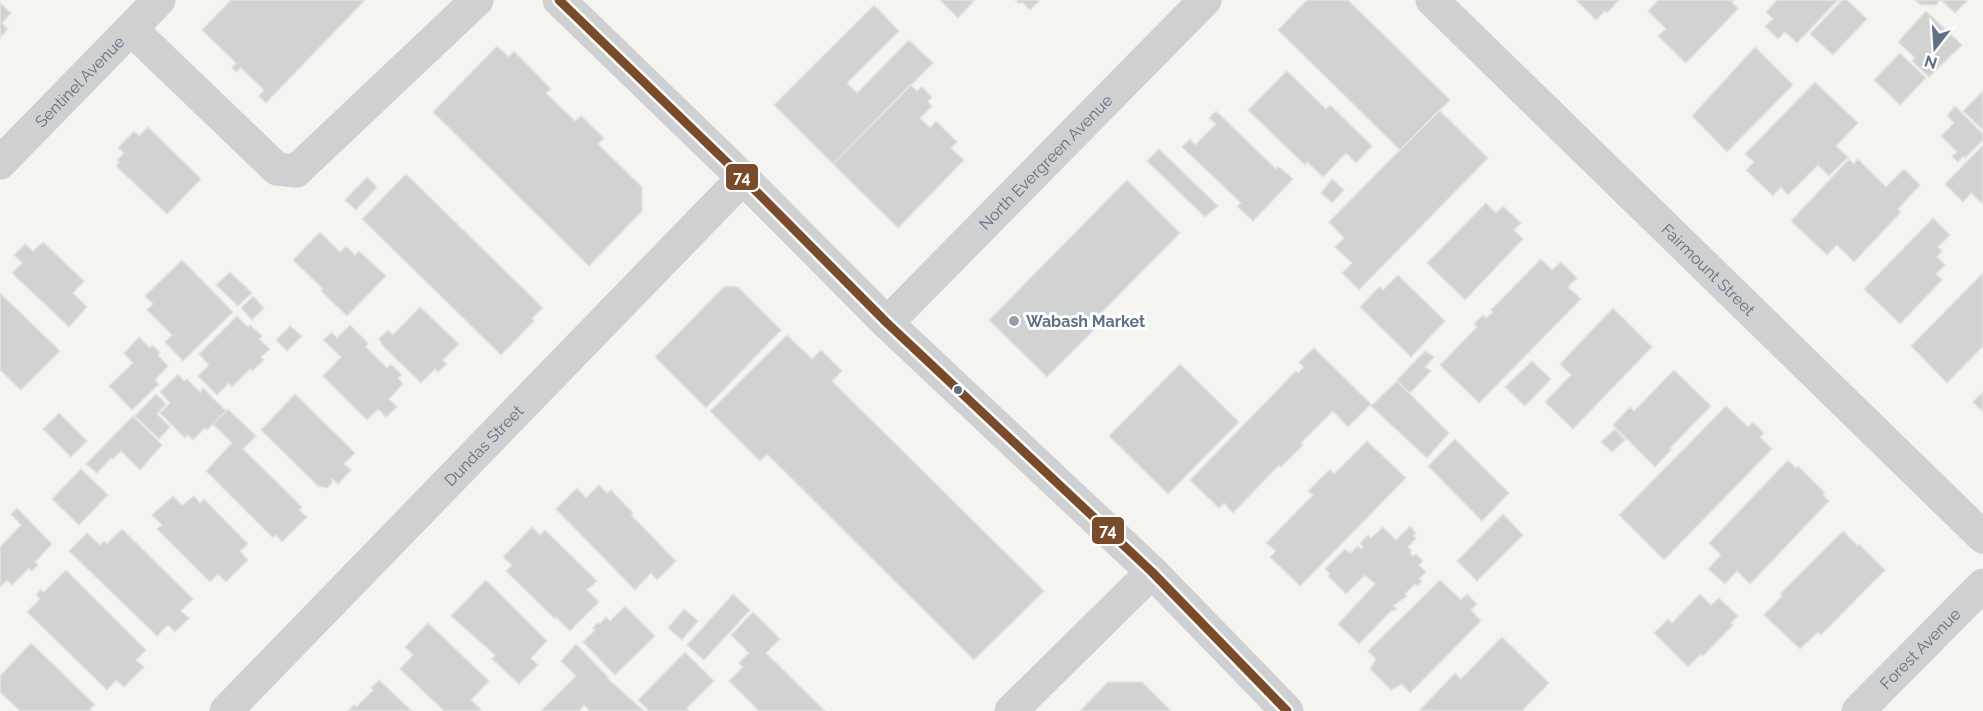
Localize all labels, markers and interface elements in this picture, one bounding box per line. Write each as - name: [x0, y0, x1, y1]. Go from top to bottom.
- north arrow: [1905, 18, 1965, 78]
- street label: Sentinel Avenue: [31, 32, 129, 131]
- text: N: [1922, 51, 1939, 73]
- street label: North Evergreen Avenue: [975, 91, 1116, 234]
- line badge: 74: [725, 163, 759, 191]
- text: 74: [733, 168, 751, 187]
- street label: Fairmount Street: [1657, 220, 1759, 320]
- place label: Wabash Market: [1026, 312, 1145, 331]
- marker: Wabash Market: [1007, 314, 1021, 328]
- unlabelled marker: [952, 384, 964, 396]
- street label: Dundas Street: [441, 401, 528, 490]
- line badge: 74: [1091, 516, 1125, 545]
- text: 74: [1099, 521, 1117, 540]
- street label: Forest Avenue: [1876, 605, 1964, 693]

